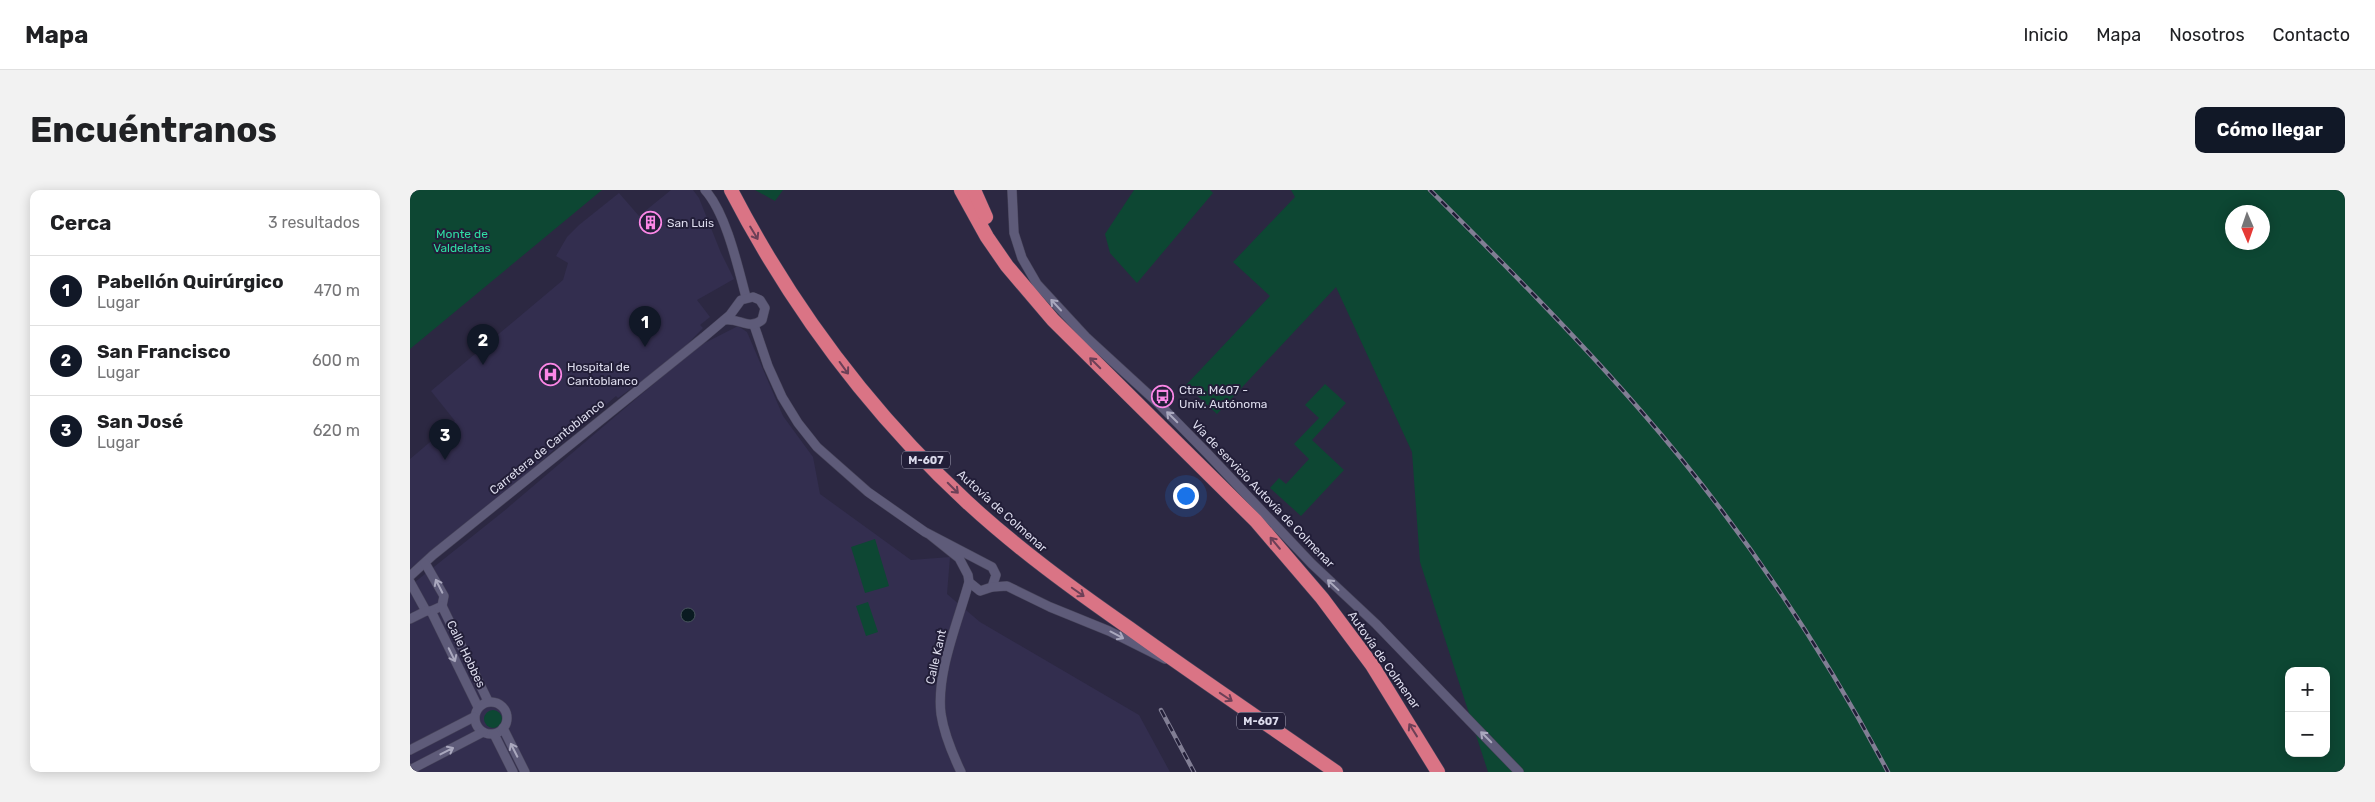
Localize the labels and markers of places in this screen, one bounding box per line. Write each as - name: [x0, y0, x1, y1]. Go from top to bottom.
- building icon: San Luis: [639, 211, 663, 235]
- place label: San Luis: [667, 216, 714, 230]
- pin: 1: [629, 306, 661, 347]
- pin: 2: [467, 324, 499, 365]
- place label: Hospital de Cantoblanco: [567, 360, 638, 388]
- hospital icon: Hospital de Cantoblanco: [539, 362, 563, 386]
- place label: Ctra. M607 - Univ. Autónoma: [1179, 383, 1267, 411]
- bus stop icon: Ctra. M607 - Univ. Autónoma: [1151, 385, 1175, 409]
- pin: 3: [429, 419, 461, 460]

